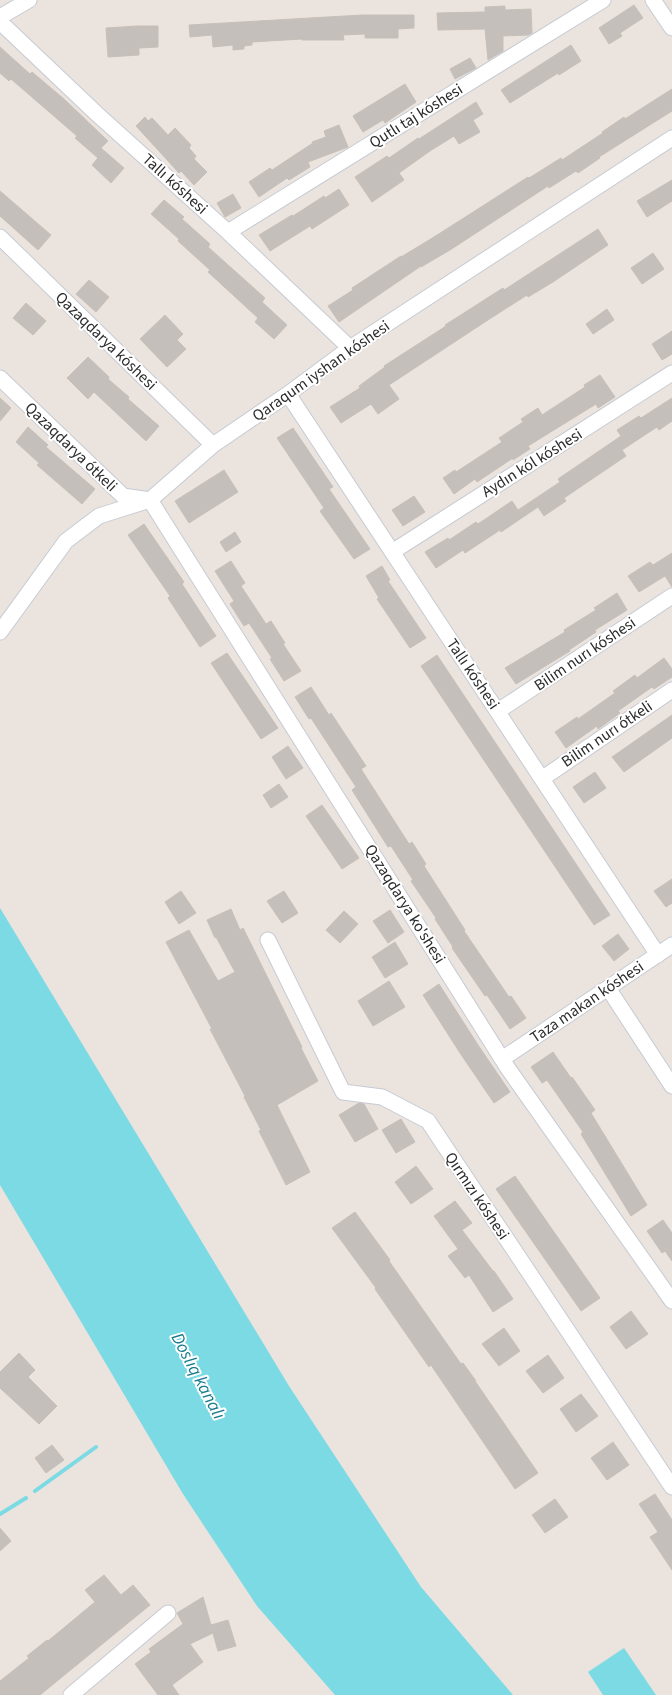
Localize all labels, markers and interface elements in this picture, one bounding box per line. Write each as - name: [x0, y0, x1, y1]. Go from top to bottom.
- street label: Qutlı taj kóshesi: [365, 78, 467, 154]
- street label: Tallı kóshesi: [138, 149, 212, 219]
- street label: Qazaqdarya kóshesi: [50, 287, 162, 395]
- street label: Qaraqum iyshan kóshesi: [248, 315, 394, 427]
- street label: Qazaqdarya ótkeli: [20, 397, 122, 497]
- street label: Aydın kól kóshesi: [478, 423, 586, 503]
- street label: Bilim nurı kóshesi: [530, 612, 640, 696]
- street label: Tallı kóshesi: [441, 634, 505, 714]
- street label: Bilim nurı ótkeli: [557, 695, 657, 773]
- street label: Qazaqdarya ko'shesi: [359, 840, 451, 968]
- street label: Taza makan kóshesi: [526, 956, 648, 1048]
- street label: Qırmızı kóshesi: [439, 1148, 515, 1244]
- water label: Doslıq kanalı: [165, 1328, 231, 1424]

